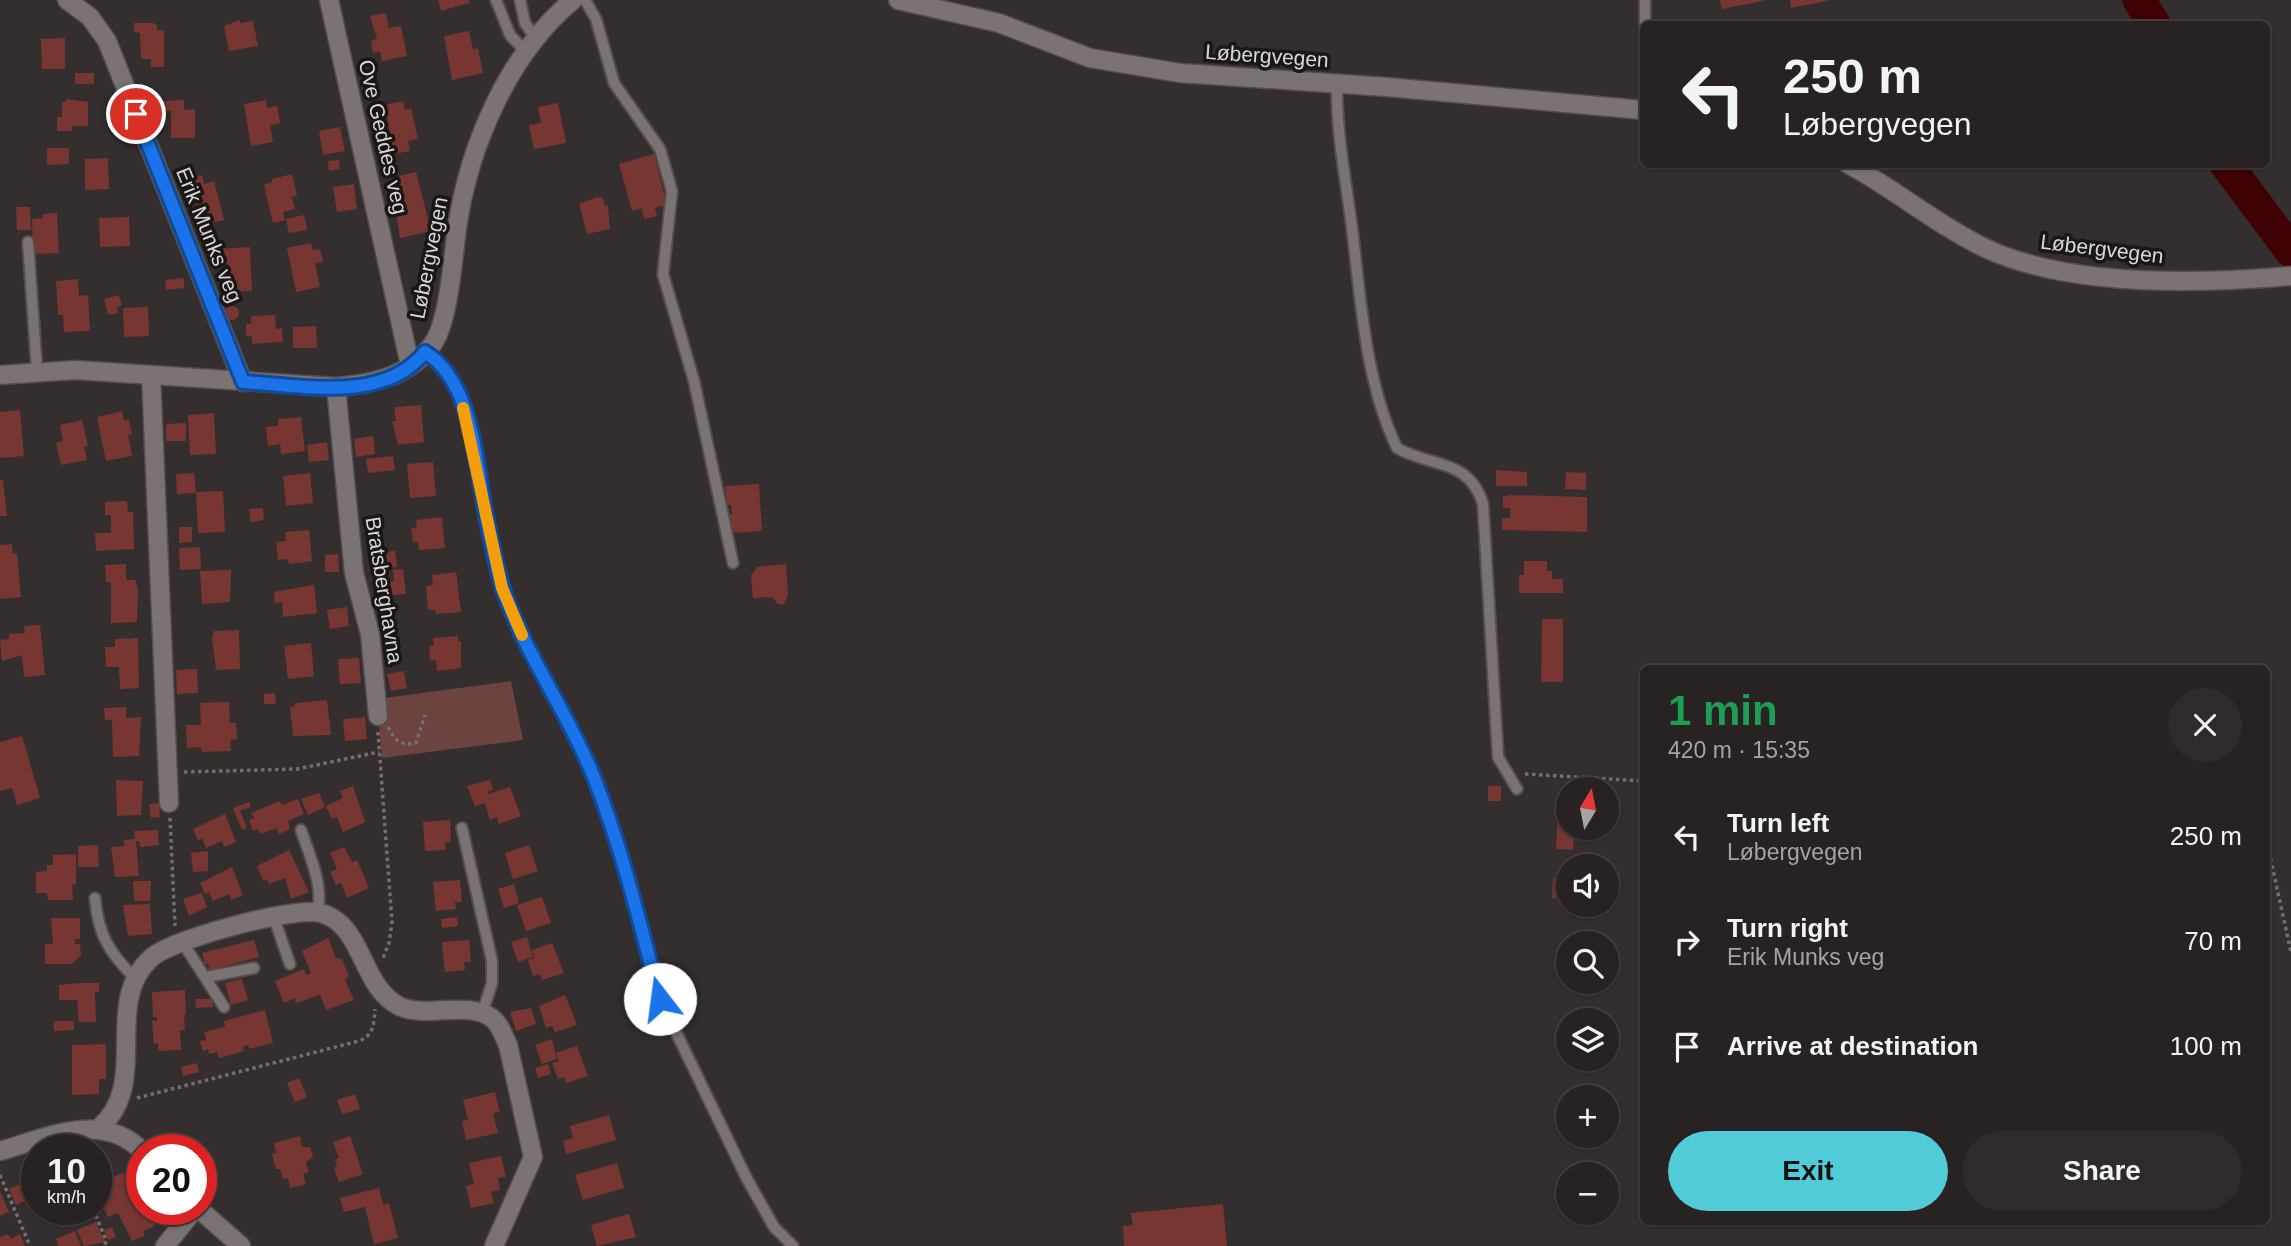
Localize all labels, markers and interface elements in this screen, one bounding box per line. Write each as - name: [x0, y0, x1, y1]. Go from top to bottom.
- street label: Løbergvegen: [1205, 40, 1330, 71]
- icon: left: [1668, 49, 1759, 140]
- text: 250 m: [1783, 49, 1922, 103]
- street label: Ove Geddes veg: [355, 58, 412, 216]
- pin: [106, 84, 166, 144]
- icon: arrive: [117, 95, 155, 133]
- text: Løbergvegen: [1783, 106, 1972, 142]
- street label: Erik Munks veg: [172, 164, 247, 306]
- street label: Løbergvegen: [405, 195, 452, 321]
- street label: Løbergvegen: [2039, 230, 2165, 267]
- street label: Bratsberghavna: [362, 515, 407, 665]
- text: 1 min: [1668, 687, 1778, 734]
- button: close: [2168, 688, 2242, 762]
- text: 420 m · 15:35: [1668, 737, 1810, 763]
- north arrow: [1556, 777, 1619, 840]
- map controls: [1556, 777, 1619, 1225]
- text: Turn left: [1727, 808, 1829, 838]
- icon: left: [1668, 818, 1706, 856]
- text: 250 m: [2170, 821, 2242, 851]
- text: Løbergvegen: [1727, 839, 1863, 865]
- button: sound: [1556, 854, 1619, 917]
- text: Turn right: [1727, 913, 1848, 943]
- icon: right: [1668, 923, 1706, 961]
- text: 70 m: [2184, 926, 2242, 956]
- button: search: [1556, 931, 1619, 994]
- text: Erik Munks veg: [1727, 944, 1884, 970]
- position arrow: [623, 962, 697, 1036]
- button: layers: [1556, 1008, 1619, 1071]
- icon: arrive: [1668, 1028, 1706, 1066]
- text: Arrive at destination: [1727, 1031, 1978, 1061]
- text: 100 m: [2170, 1031, 2242, 1061]
- button: +: [1556, 1085, 1619, 1148]
- button: Exit: [1668, 1131, 1948, 1211]
- button: Share: [1962, 1131, 2242, 1211]
- speed limit sign: 20: [126, 1134, 217, 1225]
- text: 10: [47, 1151, 86, 1190]
- button: −: [1556, 1162, 1619, 1225]
- text: km/h: [47, 1187, 86, 1207]

